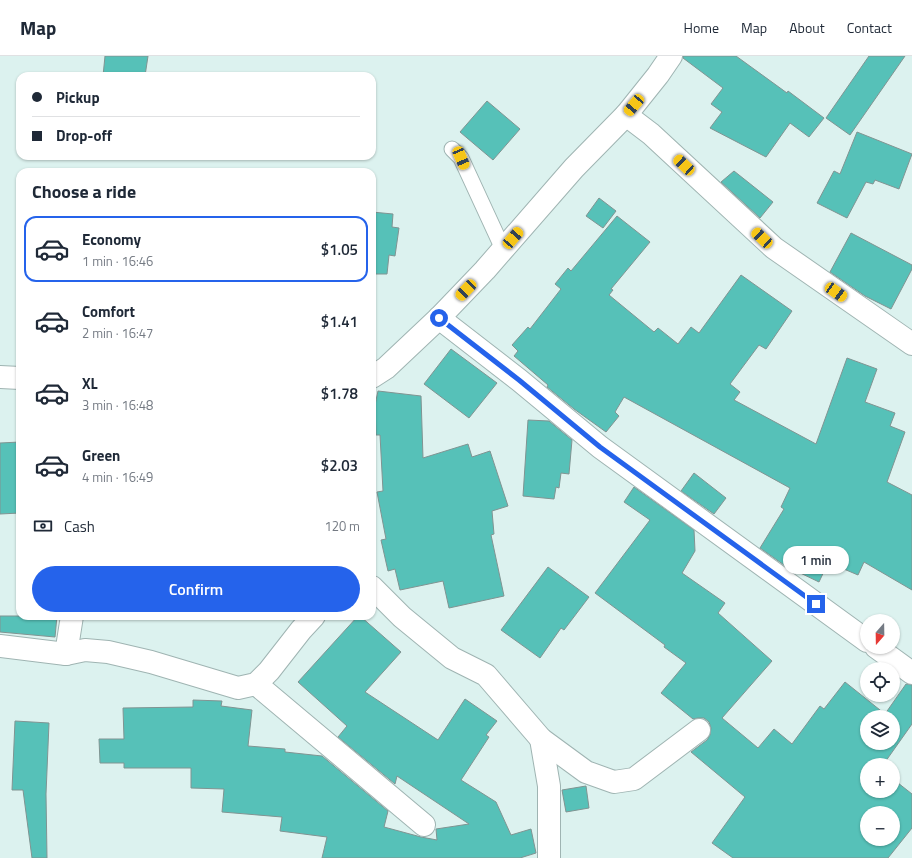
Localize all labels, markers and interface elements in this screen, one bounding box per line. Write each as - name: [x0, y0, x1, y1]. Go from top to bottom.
- text: Map: [20, 13, 56, 42]
- text: Home: [684, 17, 719, 38]
- text: Map: [741, 17, 767, 38]
- text: About: [789, 17, 825, 38]
- text: Contact: [847, 17, 892, 38]
- text: Pickup: [56, 86, 100, 109]
- car: [622, 92, 646, 118]
- text: Drop-off: [56, 124, 112, 147]
- car: [451, 145, 471, 171]
- car: [671, 152, 697, 178]
- text: Choose a ride: [32, 178, 136, 205]
- car: [501, 225, 525, 251]
- car: [749, 225, 775, 251]
- text: Economy: [82, 228, 141, 251]
- icon: car: [34, 231, 70, 267]
- text: $1.05: [321, 238, 358, 261]
- text: 1 min · 16:46: [82, 251, 153, 271]
- car: [453, 277, 479, 303]
- car: [823, 280, 849, 304]
- text: Comfort: [82, 300, 135, 323]
- icon: car: [34, 303, 70, 339]
- route start: [430, 309, 448, 327]
- text: $1.41: [321, 310, 358, 333]
- text: 2 min · 16:47: [82, 323, 153, 343]
- text: XL: [82, 372, 98, 395]
- icon: car: [34, 375, 70, 411]
- text: $1.78: [321, 382, 358, 405]
- text: 3 min · 16:48: [82, 395, 153, 415]
- text: Green: [82, 444, 120, 467]
- icon: car: [34, 447, 70, 483]
- text: $2.03: [321, 454, 358, 477]
- text: 4 min · 16:49: [82, 467, 153, 487]
- icon: cash: [32, 515, 54, 537]
- text: Cash: [64, 515, 95, 538]
- text: 120 m: [324, 516, 360, 536]
- callout: 1 min: [783, 546, 849, 574]
- text: 1 min: [800, 550, 832, 570]
- button: Confirm: [32, 566, 360, 612]
- route end: [807, 595, 825, 613]
- north arrow: [860, 614, 900, 654]
- map controls: [860, 614, 900, 846]
- button: locate: [860, 662, 900, 702]
- button: layers: [860, 710, 900, 750]
- button: +: [860, 758, 900, 798]
- button: −: [860, 806, 900, 846]

